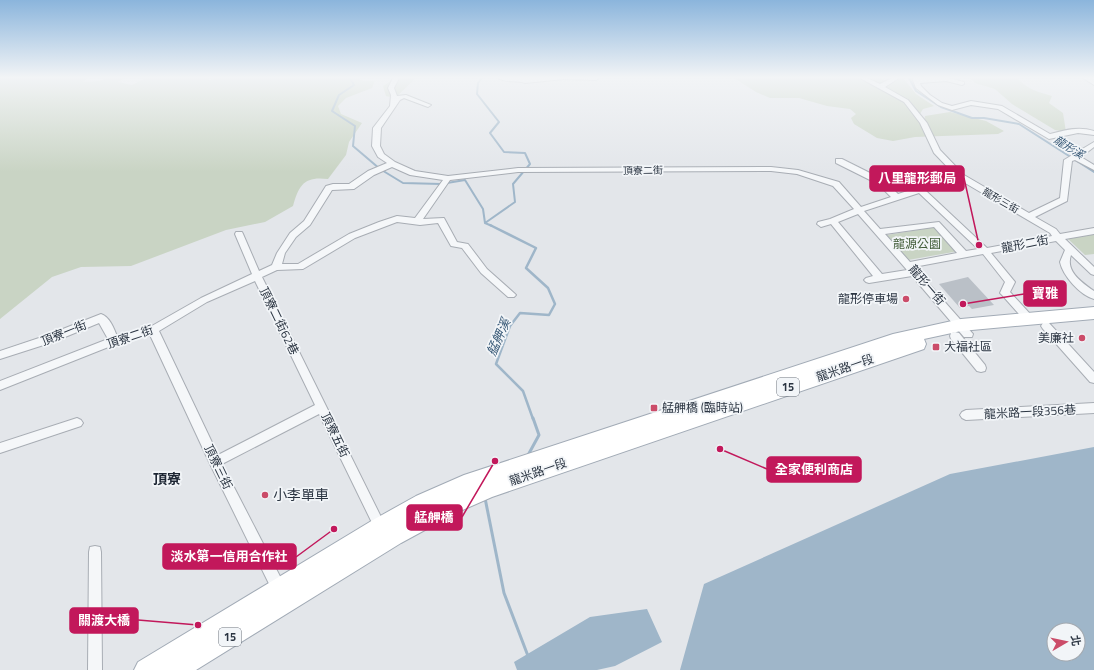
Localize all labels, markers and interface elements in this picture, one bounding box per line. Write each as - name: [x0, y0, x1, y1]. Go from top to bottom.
- water label: 龍形溪: [1051, 131, 1089, 164]
- street label: 頂寮二街: [623, 163, 663, 178]
- callout: 八里龍形郵局: [870, 166, 964, 191]
- text: 八里龍形郵局: [878, 168, 956, 188]
- street label: 龍形三街: [980, 184, 1022, 217]
- street label: 龍形二街: [1000, 230, 1050, 257]
- park label: 龍源公園: [893, 234, 941, 253]
- street label: 龍形一街: [904, 260, 950, 309]
- callout: 寶雅: [1024, 281, 1066, 306]
- text: 寶雅: [1032, 283, 1058, 303]
- street label: 頂寮二街62巷: [255, 284, 304, 358]
- place label: 龍形停車場: [838, 289, 898, 308]
- marker: 龍形停車場: [901, 294, 911, 304]
- water label: 艋舺溪: [481, 313, 516, 359]
- street label: 頂寮一街: [38, 315, 90, 350]
- street label: 頂寮二街: [104, 320, 156, 353]
- place label: 美廉社: [1038, 328, 1074, 347]
- marker: 美廉社: [1077, 333, 1087, 343]
- place label: 大福社區: [944, 337, 992, 356]
- marker: 大福社區: [931, 342, 941, 352]
- street label: 龍米路一段: [813, 349, 876, 386]
- road number: 15: [777, 378, 799, 396]
- place label: 艋舺橋 (臨時站): [662, 398, 743, 417]
- street label: 龍米路一段356巷: [983, 400, 1076, 423]
- marker: 艋舺橋 (臨時站): [649, 403, 659, 413]
- street label: 頂寮五街: [316, 409, 355, 461]
- street label: 頂寮三街: [199, 441, 238, 493]
- street label: 龍米路一段: [506, 453, 569, 490]
- callout: 全家便利商店: [767, 457, 861, 482]
- text: 全家便利商店: [775, 459, 853, 479]
- district label: 頂寮: [153, 468, 181, 489]
- place label: 小李單車: [273, 484, 329, 505]
- marker: 小李單車: [260, 490, 270, 500]
- callout: 艋舺橋: [407, 505, 462, 530]
- text: 艋舺橋: [414, 507, 454, 527]
- callout: 淡水第一信用合作社: [163, 544, 296, 569]
- text: 淡水第一信用合作社: [170, 546, 288, 566]
- callout: 關渡大橋: [70, 608, 138, 633]
- text: 關渡大橋: [78, 610, 130, 630]
- north arrow: [1046, 622, 1086, 662]
- road number: 15: [219, 628, 241, 646]
- text: 北: [1067, 634, 1085, 647]

